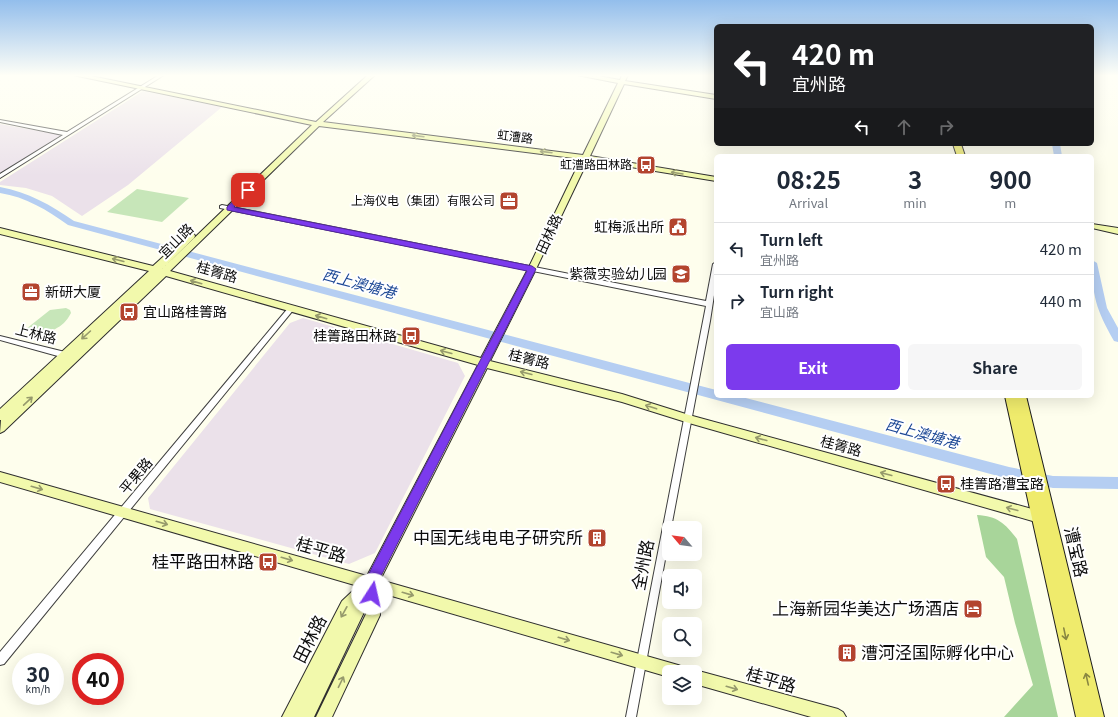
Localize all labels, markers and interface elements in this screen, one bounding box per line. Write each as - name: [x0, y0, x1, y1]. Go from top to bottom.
- text: 420 m: [792, 33, 875, 73]
- icon: left: [726, 40, 778, 92]
- text: 宜州路: [792, 70, 846, 96]
- icon: left: [851, 116, 873, 138]
- icon: ahead: [893, 116, 915, 138]
- icon: right: [935, 116, 957, 138]
- street label: 虹漕路: [496, 125, 534, 146]
- one-way arrow: [411, 132, 424, 140]
- one-way arrow: [540, 148, 553, 156]
- bus stop icon: 虹漕路田林路: [635, 154, 657, 176]
- place label: 虹漕路田林路: [560, 155, 632, 172]
- text: 08:25: [776, 161, 841, 196]
- text: 3: [908, 161, 922, 196]
- text: 900: [989, 161, 1032, 196]
- one-way arrow: [671, 169, 684, 177]
- pin: [231, 173, 265, 207]
- icon: arrive: [237, 179, 259, 201]
- office icon: 上海仪电（集团）有限公司: [498, 190, 520, 212]
- place label: 上海仪电（集团）有限公司: [351, 191, 495, 208]
- text: Arrival: [789, 193, 828, 212]
- text: min: [903, 193, 927, 212]
- text: m: [1004, 193, 1016, 212]
- street label: 田林路: [530, 210, 566, 257]
- place label: 虹梅派出所: [594, 216, 664, 236]
- public building icon: 虹梅派出所: [667, 216, 689, 238]
- street label: 宜山路: [153, 218, 197, 262]
- text: Turn left: [760, 229, 823, 250]
- icon: left: [726, 238, 748, 260]
- text: 420 m: [1040, 238, 1082, 259]
- text: 宜州路: [760, 250, 799, 269]
- one-way arrow: [112, 256, 125, 263]
- street label: 桂箐路: [194, 256, 240, 286]
- water label: 西上澳塘港: [320, 263, 400, 303]
- place label: 紫薇实验幼儿园: [569, 263, 667, 283]
- school or university icon: 紫薇实验幼儿园: [670, 263, 692, 285]
- one-way arrow: [190, 278, 203, 285]
- office icon: 新研大厦: [20, 281, 42, 303]
- place label: 新研大厦: [45, 281, 101, 301]
- text: Turn right: [760, 281, 834, 302]
- icon: right: [726, 290, 748, 312]
- text: 440 m: [1040, 290, 1082, 311]
- bus stop icon: 宜山路桂箐路: [118, 301, 140, 323]
- place label: 宜山路桂箐路: [143, 301, 227, 321]
- text: 宜山路: [760, 302, 799, 321]
- one-way arrow: [315, 313, 328, 320]
- street label: 上林路: [13, 318, 59, 348]
- place label: 桂箐路田林路: [313, 325, 397, 345]
- bus stop icon: 桂箐路田林路: [400, 325, 422, 347]
- one-way arrow: [82, 330, 92, 339]
- street label: 桂箐路: [506, 343, 552, 373]
- button: Exit: [726, 344, 900, 390]
- button: Share: [908, 344, 1082, 390]
- one-way arrow: [440, 348, 453, 355]
- one-way arrow: [520, 369, 533, 377]
- one-way arrow: [23, 396, 33, 406]
- one-way arrow: [645, 403, 658, 410]
- water label: 西上澳塘港: [883, 413, 963, 453]
- street label: 桂箐路: [818, 430, 864, 460]
- one-way arrow: [755, 435, 768, 442]
- street label: 平果路: [114, 453, 156, 498]
- one-way arrow: [880, 470, 893, 477]
- bus stop icon: 桂箐路漕宝路: [935, 473, 957, 495]
- place label: 桂箐路漕宝路: [960, 473, 1044, 493]
- one-way arrow: [31, 485, 44, 492]
- one-way arrow: [1005, 505, 1018, 512]
- one-way arrow: [156, 520, 169, 528]
- north arrow: [662, 521, 702, 561]
- map controls: [662, 521, 702, 705]
- place label: 中国无线电电子研究所: [413, 524, 583, 549]
- street label: 漕宝路: [1060, 524, 1095, 579]
- building icon: 中国无线电电子研究所: [586, 527, 608, 549]
- street label: 桂平路: [293, 530, 349, 568]
- street label: 全州路: [624, 537, 659, 592]
- place label: 桂平路田林路: [152, 548, 254, 573]
- bus stop icon: 桂平路田林路: [257, 551, 279, 573]
- one-way arrow: [281, 556, 294, 563]
- button: sound: [662, 569, 702, 609]
- position arrow: [351, 573, 393, 615]
- one-way arrow: [401, 591, 414, 598]
- place label: 上海新园华美达广场酒店: [772, 595, 959, 620]
- hotel icon: 上海新园华美达广场酒店: [962, 598, 984, 620]
- one-way arrow: [340, 606, 348, 618]
- street label: 田林路: [286, 610, 331, 667]
- button: search: [662, 617, 702, 657]
- one-way arrow: [1061, 627, 1069, 640]
- one-way arrow: [558, 636, 571, 643]
- place label: 漕河泾国际孵化中心: [861, 639, 1014, 664]
- building icon: 漕河泾国际孵化中心: [836, 642, 858, 664]
- one-way arrow: [610, 651, 623, 658]
- speed limit sign: 40: [72, 653, 124, 705]
- text: 30: [26, 659, 50, 688]
- street label: 桂平路: [743, 660, 799, 698]
- button: layers: [662, 665, 702, 705]
- one-way arrow: [1082, 673, 1090, 686]
- one-way arrow: [338, 676, 345, 688]
- text: km/h: [26, 681, 50, 696]
- one-way arrow: [726, 685, 739, 692]

